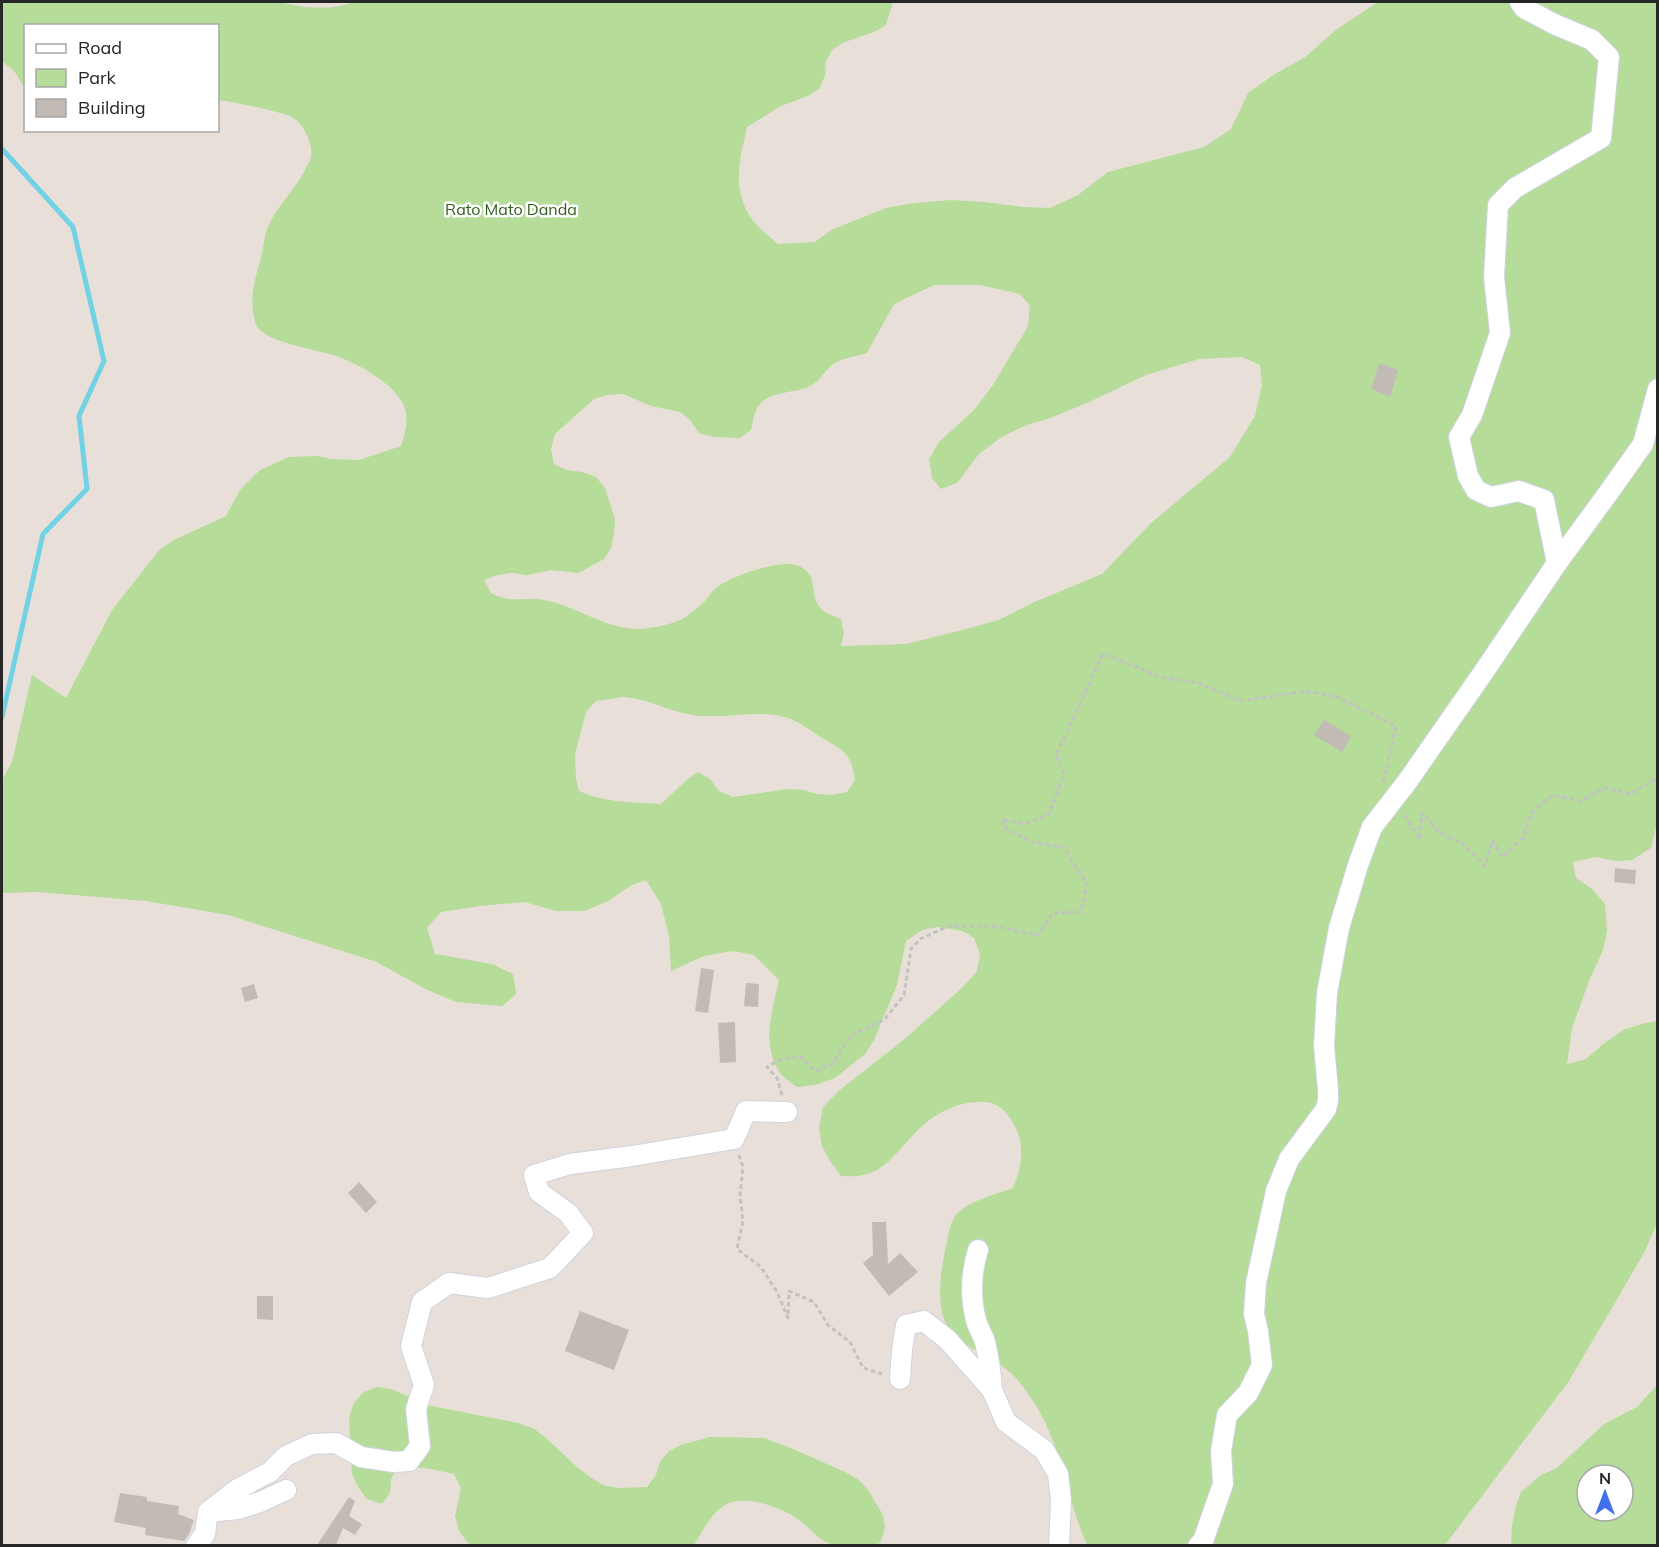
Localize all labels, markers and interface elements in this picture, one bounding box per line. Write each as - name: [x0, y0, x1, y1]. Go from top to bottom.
- legend: [24, 24, 219, 132]
- text: Road: [78, 36, 122, 59]
- text: Park: [78, 66, 117, 89]
- text: Building: [78, 96, 146, 119]
- park label: Rato Mato Danda: [445, 199, 577, 219]
- north arrow: [1575, 1463, 1635, 1523]
- text: N: [1599, 1468, 1611, 1488]

